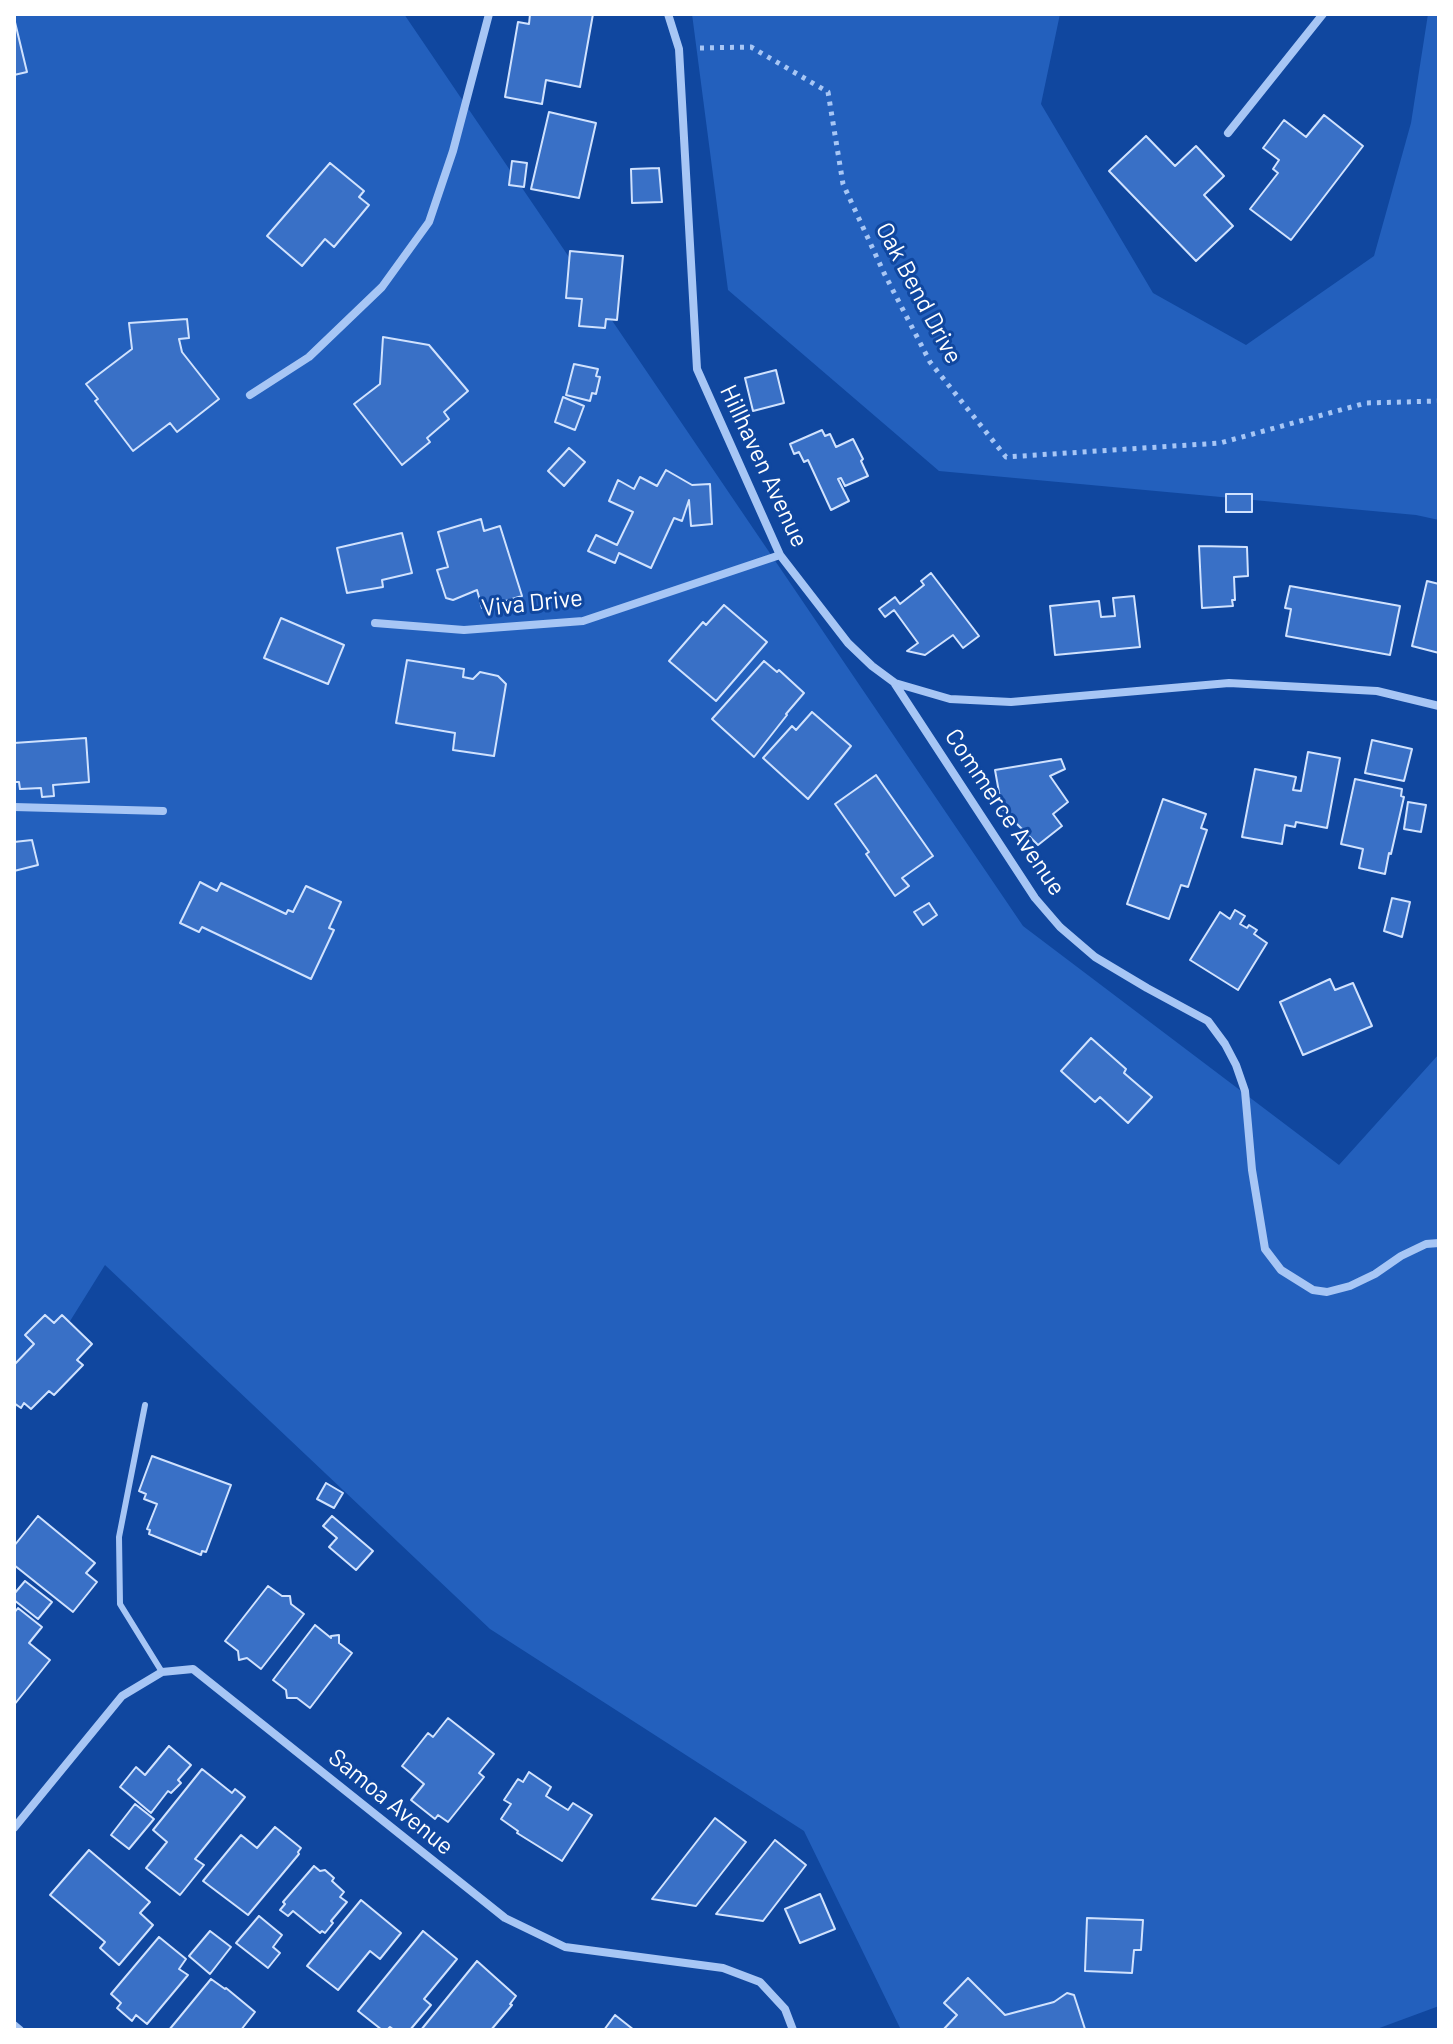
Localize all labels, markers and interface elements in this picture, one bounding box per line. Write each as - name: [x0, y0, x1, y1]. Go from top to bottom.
- street label: Oak Bend Drive: [870, 217, 968, 369]
- street label: Hillhaven Avenue: [714, 380, 814, 552]
- street label: Viva Drive: [480, 583, 584, 623]
- street label: Commerce Avenue: [939, 723, 1071, 901]
- street label: Samoa Avenue: [323, 1743, 459, 1861]

